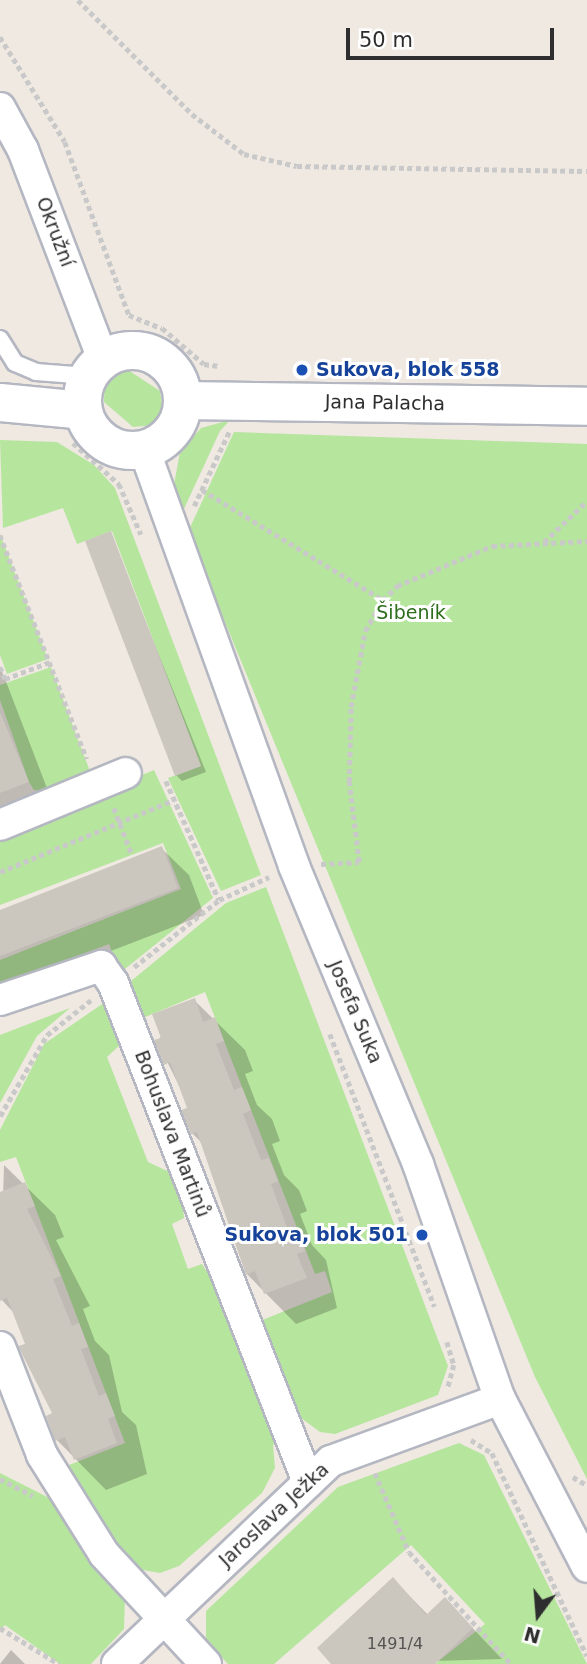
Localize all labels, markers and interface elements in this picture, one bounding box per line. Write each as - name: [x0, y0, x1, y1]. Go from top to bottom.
- scale bar: [349, 14, 557, 58]
- text: 50 m: [359, 28, 413, 52]
- street label: Okružní: [31, 194, 79, 270]
- place label: Sukova, blok 558: [316, 359, 500, 381]
- marker: Sukova, blok 558: [294, 362, 310, 378]
- street label: Jana Palacha: [325, 391, 445, 415]
- park label: Šibeník: [376, 602, 446, 624]
- street label: Josefa Suka: [323, 957, 387, 1067]
- street label: Bohuslava Martinů: [130, 1047, 214, 1221]
- place label: Sukova, blok 501: [224, 1224, 408, 1246]
- marker: Sukova, blok 501: [414, 1227, 430, 1243]
- street label: Jaroslava Ježka: [214, 1458, 334, 1572]
- north arrow: [503, 1580, 573, 1650]
- text: N: [522, 1622, 543, 1648]
- house number: 1491/4: [367, 1634, 423, 1654]

